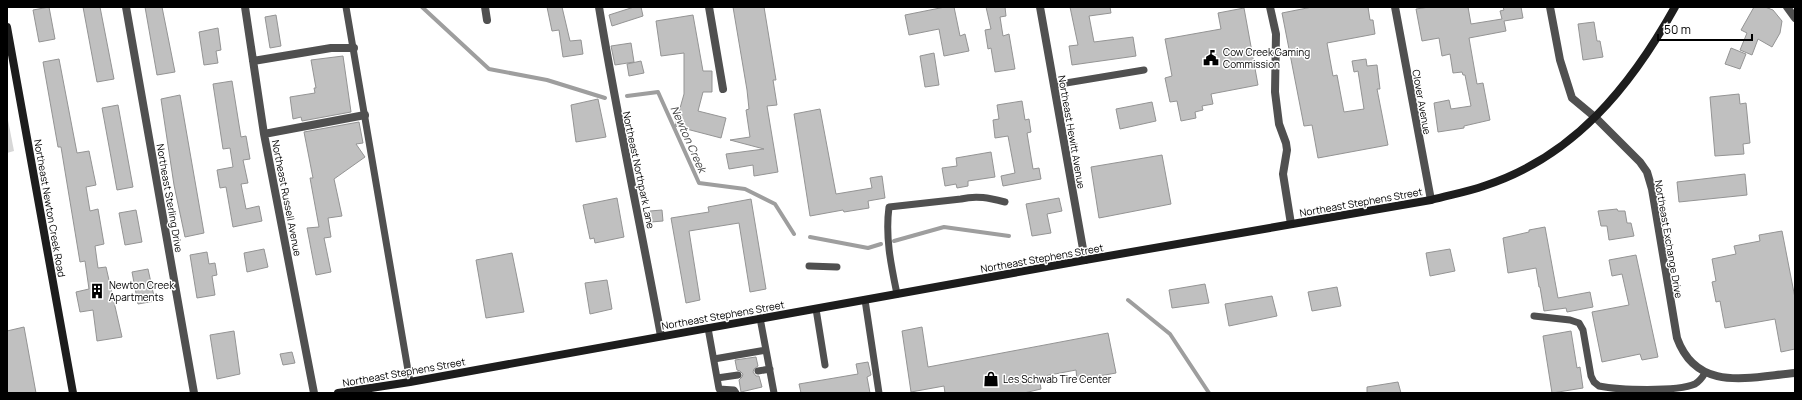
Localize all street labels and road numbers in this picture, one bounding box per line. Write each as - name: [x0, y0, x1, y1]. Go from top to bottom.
- street label: Clover Avenue: [1409, 68, 1435, 136]
- street label: Northeast Hewitt Avenue: [1055, 74, 1089, 190]
- street label: Northeast Northpark Lane: [620, 110, 658, 230]
- street label: Northeast Newton Creek Road: [31, 138, 69, 278]
- street label: Northeast Russell Avenue: [269, 139, 305, 258]
- street label: Northeast Sterling Drive: [154, 143, 186, 254]
- street label: Northeast Exchange Drive: [1652, 179, 1686, 299]
- street label: Northeast Stephens Street: [1298, 184, 1424, 220]
- street label: Northeast Stephens Street: [979, 240, 1105, 276]
- street label: Northeast Stephens Street: [660, 297, 786, 333]
- street label: Northeast Stephens Street: [341, 354, 467, 390]

